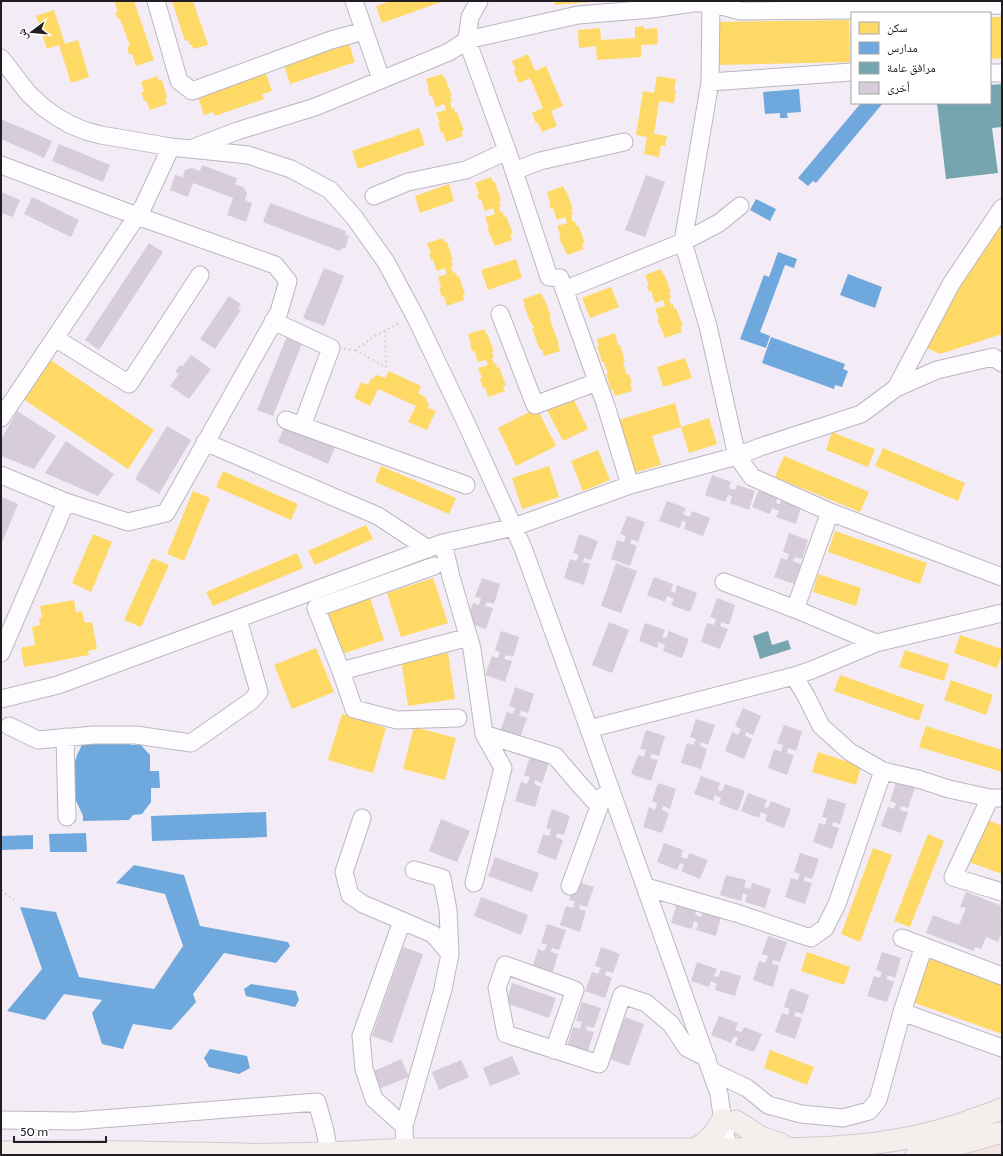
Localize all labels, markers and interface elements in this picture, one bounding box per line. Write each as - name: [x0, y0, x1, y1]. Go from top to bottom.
- north arrow: [12, 12, 52, 52]
- legend: [851, 12, 991, 104]
- text: سكن: [887, 20, 908, 35]
- text: ش: [14, 27, 32, 42]
- text: مدارس: [887, 40, 918, 55]
- text: مرافق عامة: [887, 60, 936, 75]
- text: أخرى: [887, 80, 910, 95]
- scale bar: [14, 1118, 106, 1144]
- text: 50 m: [20, 1124, 48, 1139]

